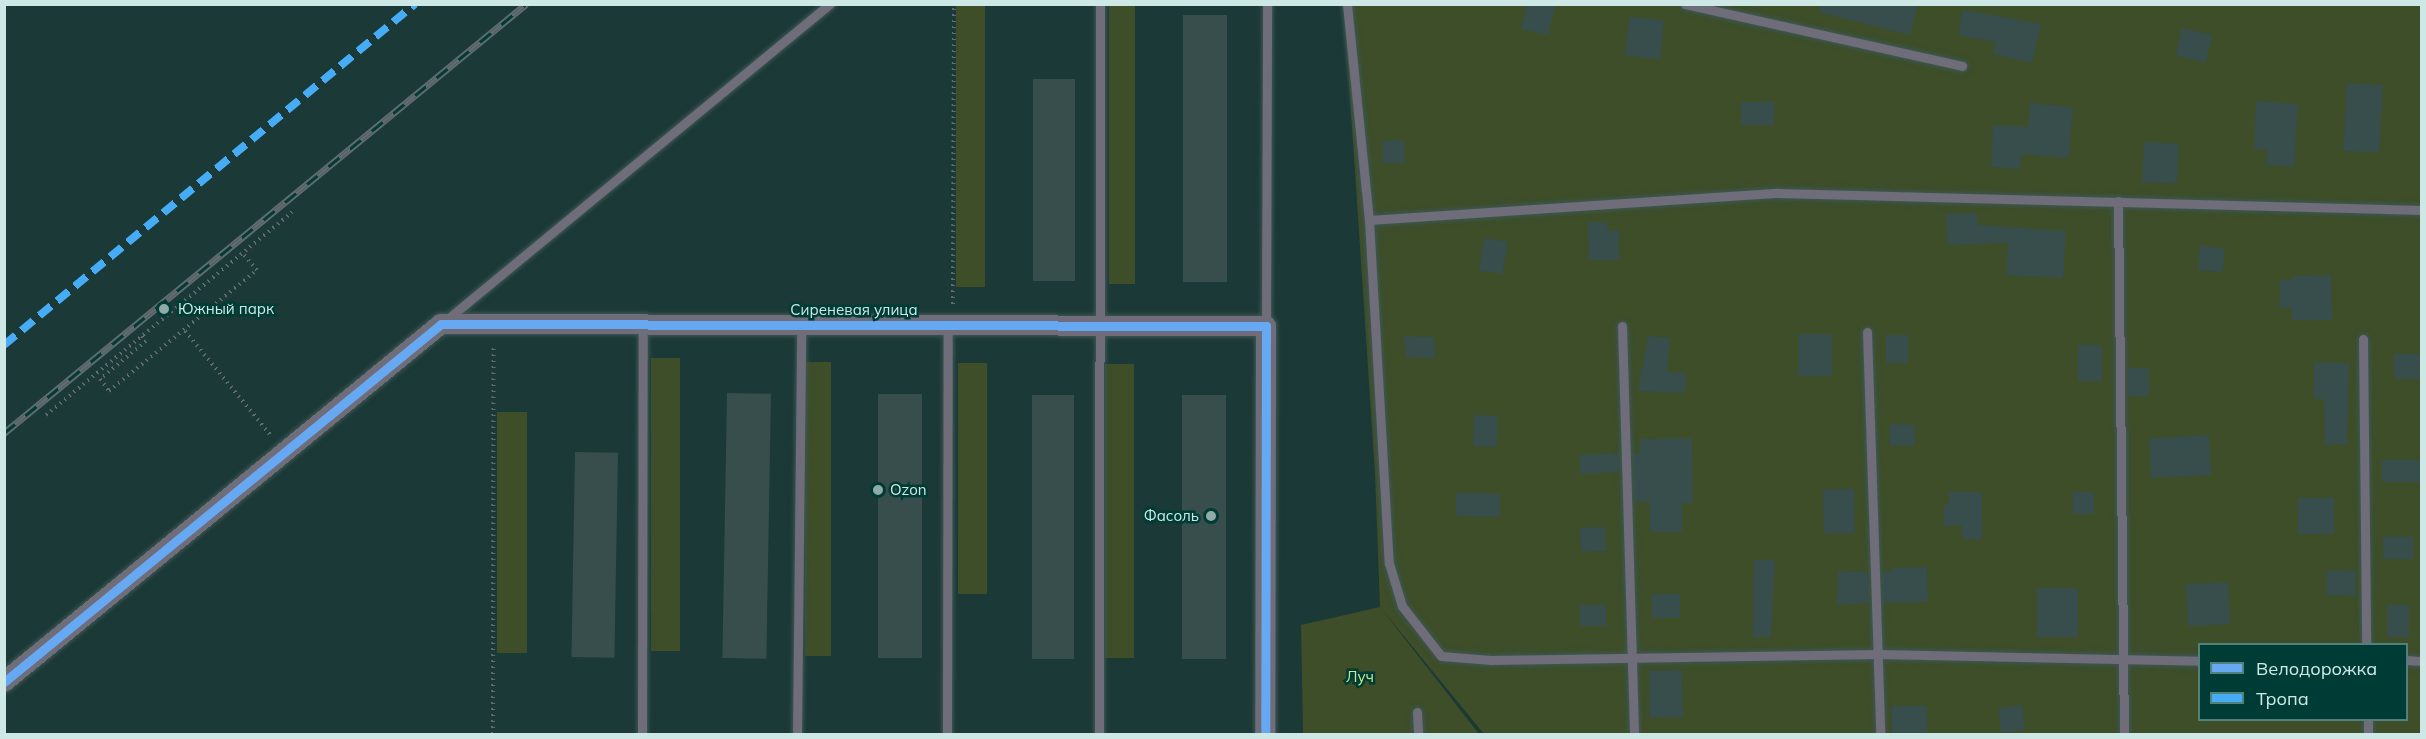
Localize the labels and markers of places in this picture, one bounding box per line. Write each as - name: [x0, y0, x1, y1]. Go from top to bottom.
- marker: Южный парк: [155, 300, 173, 318]
- place label: Южный парк: [178, 300, 274, 318]
- place label: Ozon: [890, 481, 927, 499]
- marker: Ozon: [871, 483, 885, 497]
- place label: Фасоль: [1144, 507, 1199, 525]
- marker: Фасоль: [1204, 509, 1218, 523]

